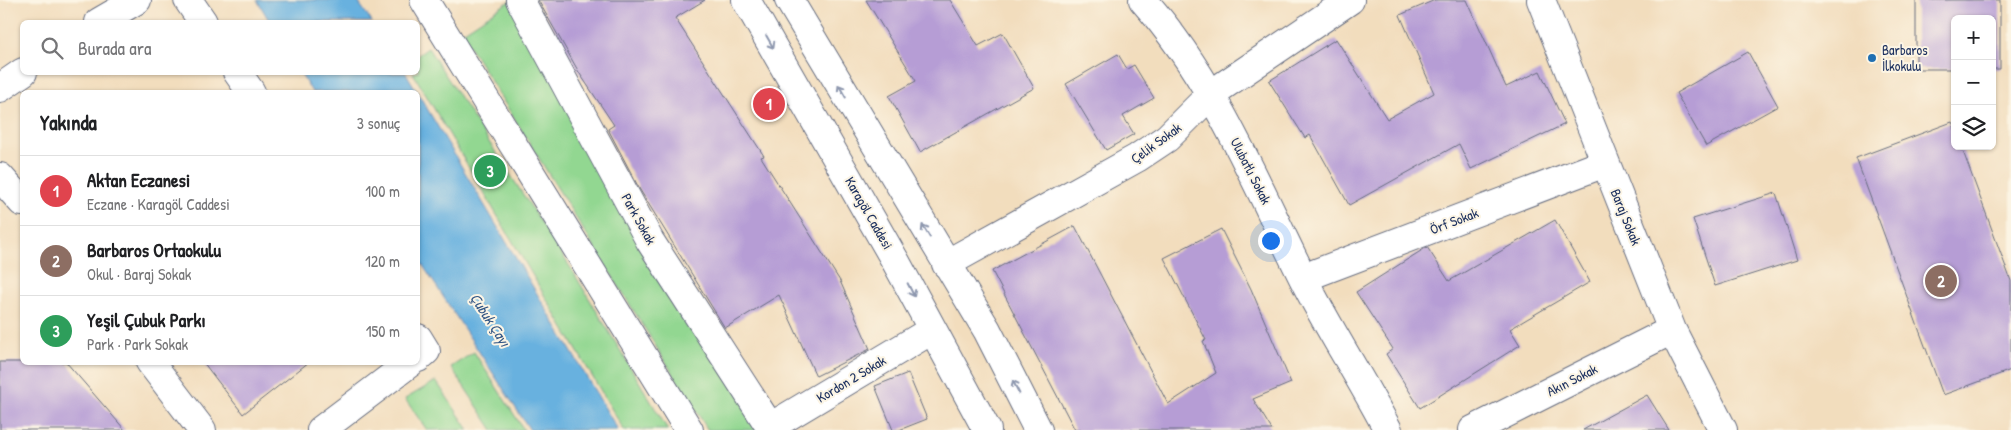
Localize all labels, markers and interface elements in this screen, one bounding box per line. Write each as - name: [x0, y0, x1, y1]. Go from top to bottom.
- map controls: [1951, 15, 1996, 150]
- button: +: [1951, 15, 1996, 60]
- search box: [20, 20, 420, 75]
- icon: search: [38, 34, 66, 62]
- text: Burada ara: [78, 35, 151, 61]
- one-way arrow: [766, 35, 776, 49]
- place label: Barbaros İlkokulu: [1882, 40, 1928, 75]
- marker: Barbaros İlkokulu: [1866, 52, 1878, 64]
- button: −: [1951, 60, 1996, 105]
- pin: 1: [753, 85, 785, 123]
- one-way arrow: [837, 85, 847, 99]
- button: layers: [1951, 105, 1996, 150]
- text: Yakında: [40, 108, 97, 137]
- text: 3 sonuç: [357, 112, 400, 134]
- street label: Çelik Sokak: [1127, 118, 1185, 167]
- street label: Ulubatlı Sokak: [1227, 134, 1276, 207]
- pin: 3: [474, 152, 506, 190]
- text: Aktan Eczanesi: [87, 167, 190, 193]
- street label: Karagöl Caddesi: [840, 173, 898, 253]
- text: 1: [53, 180, 59, 202]
- text: 100 m: [365, 180, 400, 202]
- street label: Baraj Sokak: [1606, 186, 1646, 248]
- street label: Park Sokak: [618, 190, 661, 248]
- text: Eczane · Karagöl Caddesi: [87, 193, 230, 215]
- street label: Örf Sokak: [1427, 203, 1481, 238]
- one-way arrow: [921, 224, 931, 238]
- your location: [1258, 228, 1284, 254]
- text: Barbaros Ortaokulu: [87, 237, 221, 263]
- text: 2: [52, 250, 60, 272]
- text: 120 m: [365, 250, 400, 272]
- pin: 2: [1925, 262, 1957, 300]
- text: Okul · Baraj Sokak: [87, 263, 191, 285]
- one-way arrow: [907, 282, 916, 297]
- water label: Çubuk Çayı: [465, 289, 516, 351]
- text: Yeşil Çubuk Parkı: [87, 307, 206, 333]
- text: 3: [52, 320, 60, 342]
- text: 150 m: [366, 320, 400, 342]
- text: Park · Park Sokak: [87, 333, 188, 355]
- street label: Kordon 2 Sokak: [812, 350, 889, 407]
- street label: Akın Sokak: [1543, 359, 1601, 400]
- one-way arrow: [1011, 379, 1021, 394]

